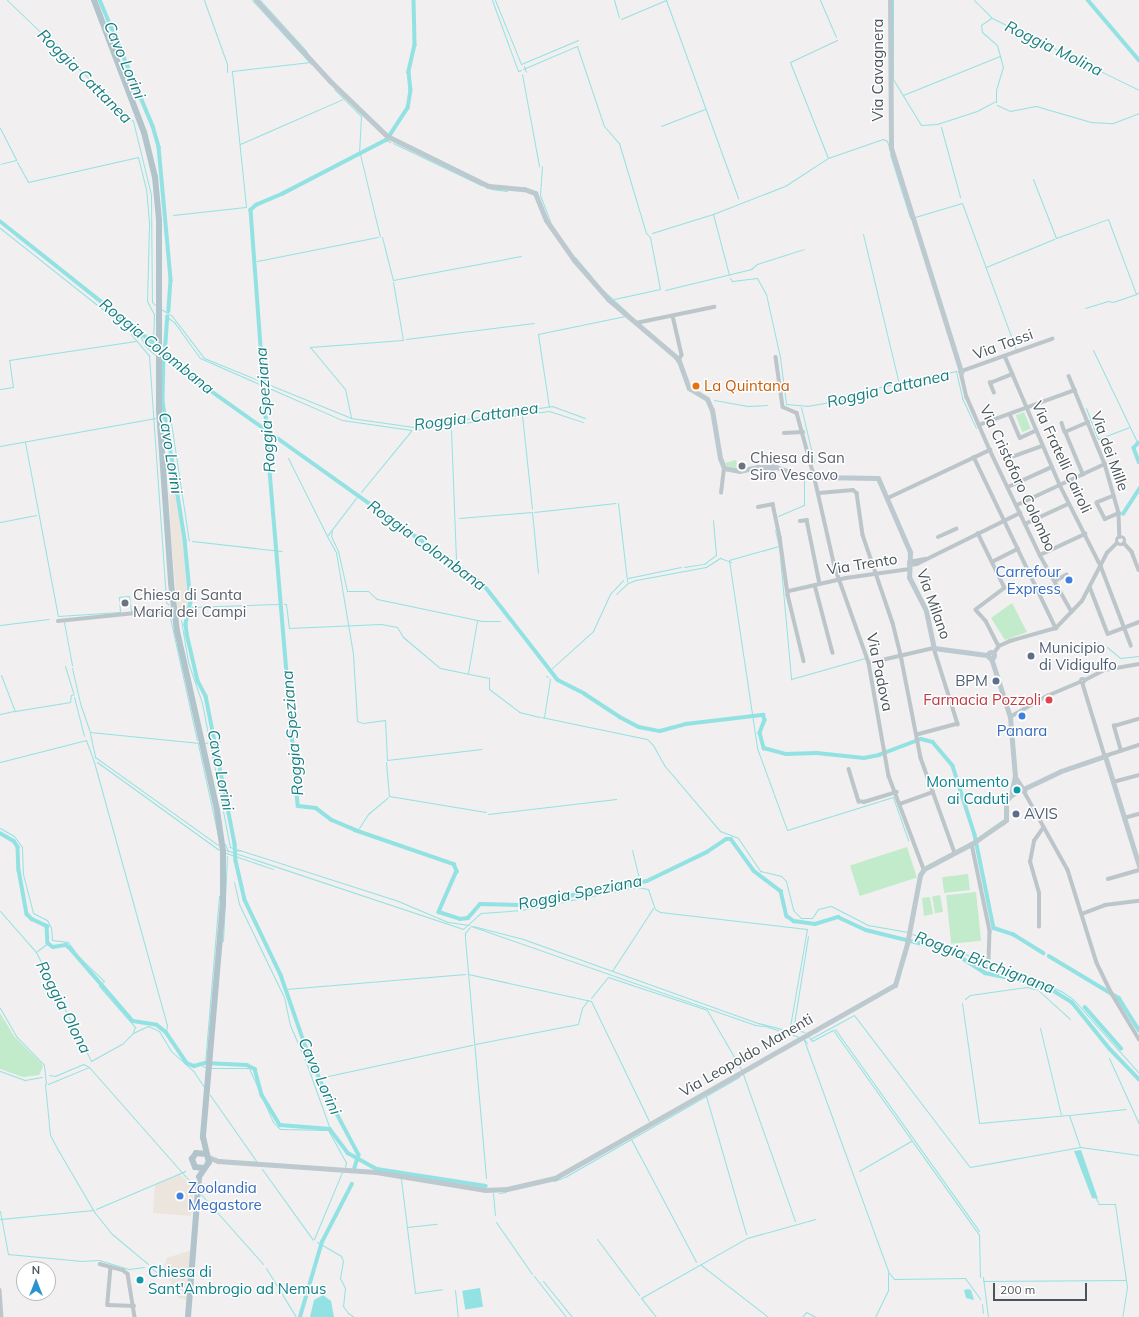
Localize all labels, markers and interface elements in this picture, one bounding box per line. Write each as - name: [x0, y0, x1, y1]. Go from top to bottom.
- water label: Roggia Molina: [1002, 16, 1106, 80]
- water label: Cavo Lorini: [100, 18, 150, 102]
- street label: Via Cavagnera: [869, 18, 887, 122]
- water label: Roggia Cattanea: [34, 25, 136, 127]
- water label: Roggia Colombana: [96, 294, 218, 398]
- street label: Via Tassi: [971, 325, 1035, 363]
- water label: Roggia Speziana: [251, 347, 279, 473]
- water label: Roggia Cattanea: [825, 365, 951, 411]
- place label: La Quintana: [704, 377, 790, 395]
- marker: La Quintana: [691, 381, 701, 391]
- water label: Roggia Cattanea: [413, 398, 539, 434]
- street label: Via Fratelli Cairoli: [1028, 398, 1096, 516]
- street label: Via Cristoforo Colombo: [976, 402, 1060, 554]
- street label: Via dei Mille: [1087, 409, 1133, 493]
- water label: Cavo Lorini: [155, 411, 187, 495]
- place label: Chiesa di San Siro Vescovo: [750, 448, 845, 483]
- marker: Chiesa di San Siro Vescovo: [737, 461, 747, 471]
- water label: Roggia Colombana: [364, 496, 490, 594]
- street label: Via Trento: [826, 550, 898, 578]
- place label: Carrefour Express: [996, 562, 1061, 597]
- street label: Via Milano: [913, 566, 955, 642]
- marker: Carrefour Express: [1064, 575, 1074, 585]
- place label: Chiesa di Santa Maria dei Campi: [133, 585, 246, 620]
- marker: Chiesa di Santa Maria dei Campi: [120, 598, 130, 608]
- street label: Via Padova: [863, 631, 897, 713]
- place label: Municipio di Vidigulfo: [1039, 638, 1117, 673]
- marker: Municipio di Vidigulfo: [1026, 651, 1036, 661]
- water label: Roggia Speziana: [277, 669, 307, 797]
- place label: BPM: [955, 672, 988, 690]
- marker: BPM: [991, 676, 1001, 686]
- place label: Farmacia Pozzoli: [923, 691, 1041, 709]
- marker: Farmacia Pozzoli: [1044, 695, 1054, 705]
- marker: Panara: [1017, 711, 1027, 721]
- place label: Panara: [997, 722, 1047, 740]
- water label: Cavo Lorini: [204, 728, 238, 812]
- place label: Monumento ai Caduti: [926, 772, 1009, 807]
- marker: Monumento ai Caduti: [1012, 785, 1022, 795]
- place label: AVIS: [1024, 805, 1058, 823]
- marker: AVIS: [1011, 809, 1021, 819]
- water label: Roggia Speziana: [516, 871, 644, 913]
- water label: Roggia Bicchignana: [912, 927, 1058, 997]
- water label: Roggia Olona: [32, 958, 96, 1056]
- street label: Via Leopoldo Manenti: [676, 1009, 816, 1101]
- water label: Cavo Lorini: [294, 1034, 346, 1118]
- place label: Zoolandia Megastore: [188, 1178, 262, 1213]
- marker: Zoolandia Megastore: [175, 1191, 185, 1201]
- north arrow: [16, 1261, 56, 1301]
- place label: Chiesa di Sant'Ambrogio ad Nemus: [148, 1262, 326, 1297]
- text: N: [32, 1263, 40, 1277]
- marker: Chiesa di Sant'Ambrogio ad Nemus: [135, 1275, 145, 1285]
- scale bar: [995, 1275, 1089, 1301]
- text: 200 m: [1000, 1282, 1035, 1297]

